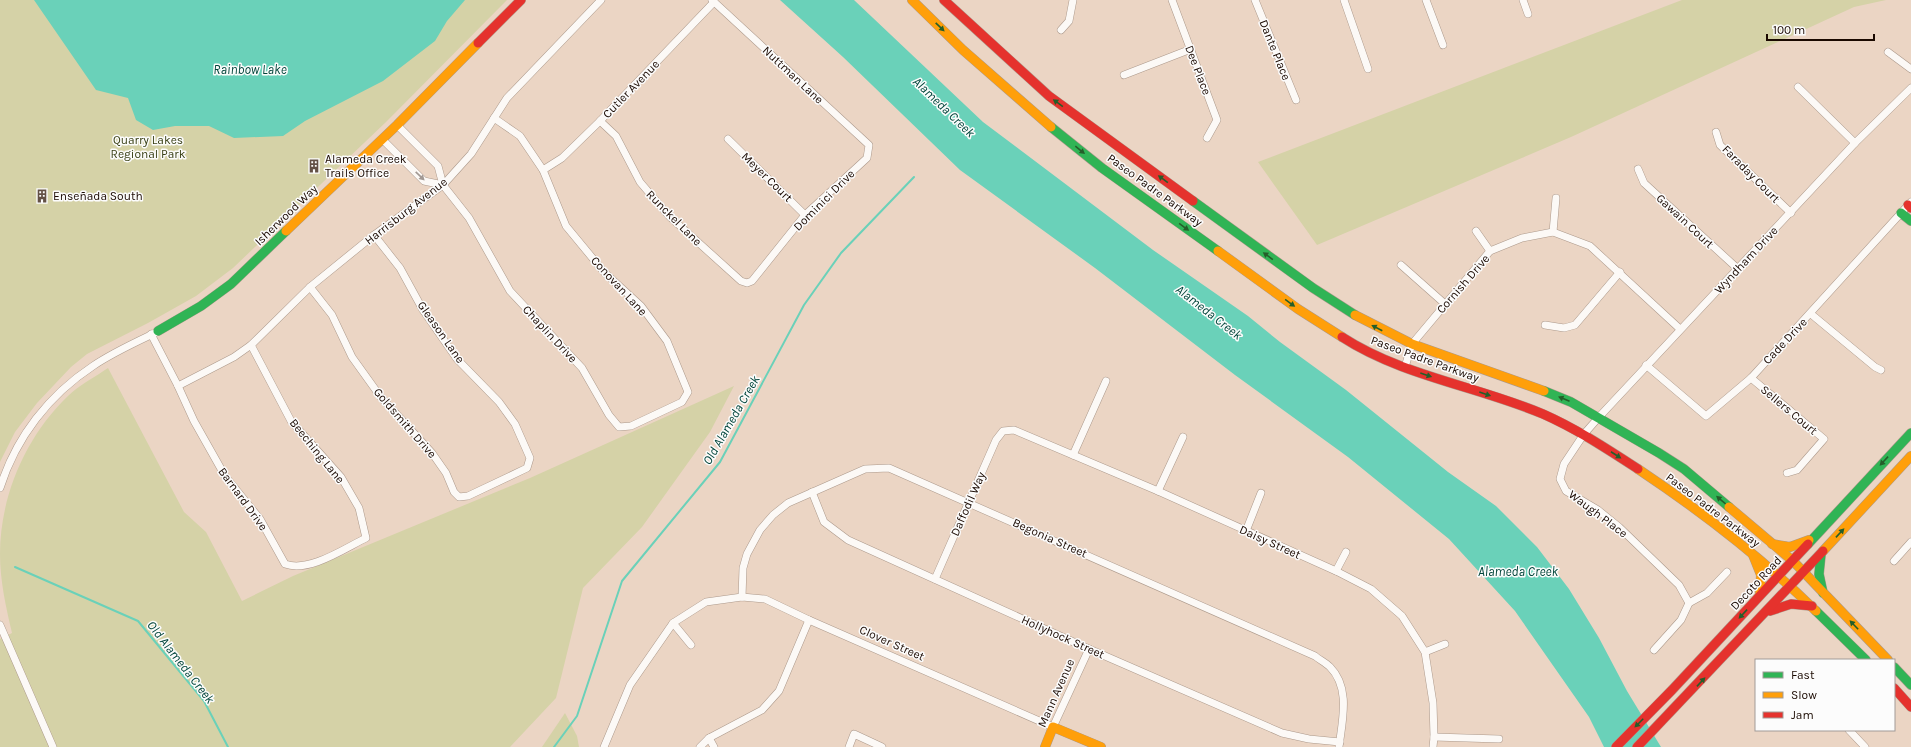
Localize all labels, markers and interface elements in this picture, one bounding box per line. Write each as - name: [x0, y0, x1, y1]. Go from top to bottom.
- scale bar: [1767, 16, 1874, 42]
- street label: Dante Place: [1256, 18, 1294, 82]
- one-way arrow: [935, 22, 945, 32]
- text: 100 m: [1773, 23, 1805, 37]
- street label: Nuttman Lane: [760, 43, 826, 107]
- street label: Dee Place: [1182, 43, 1214, 97]
- street label: Cutler Avenue: [600, 57, 662, 121]
- water label: Rainbow Lake: [213, 62, 287, 77]
- water label: Alameda Creek: [910, 74, 978, 140]
- one-way arrow: [1053, 99, 1064, 107]
- park label: Quarry Lakes Regional Park: [111, 133, 186, 161]
- street label: Faraday Court: [1719, 142, 1783, 206]
- one-way arrow: [1074, 145, 1085, 154]
- street label: Meyer Court: [739, 149, 796, 205]
- street label: Paseo Padre Parkway: [1105, 151, 1206, 229]
- place label: Alameda Creek Trails Office: [325, 152, 407, 180]
- building icon: Alameda Creek Trails Office: [306, 158, 322, 174]
- street label: Dominici Drive: [791, 167, 857, 233]
- one-way arrow: [415, 171, 425, 181]
- street label: Harrisburg Avenue: [362, 174, 450, 248]
- one-way arrow: [1158, 175, 1169, 183]
- street label: Isherwood Way: [252, 181, 321, 248]
- street label: Runckel Lane: [643, 187, 705, 249]
- building icon: Enseñada South: [34, 188, 50, 204]
- place label: Enseñada South: [53, 189, 143, 203]
- street label: Gawain Court: [1653, 191, 1717, 251]
- one-way arrow: [1179, 223, 1189, 231]
- street label: Wyndham Drive: [1711, 224, 1781, 296]
- one-way arrow: [1263, 252, 1274, 260]
- street label: Cornish Drive: [1434, 252, 1492, 316]
- street label: Conovan Lane: [588, 253, 650, 319]
- water label: Alameda Creek: [1173, 281, 1245, 343]
- street label: Gleason Lane: [414, 298, 468, 366]
- one-way arrow: [1284, 299, 1295, 307]
- street label: Chaplin Drive: [520, 302, 580, 366]
- street label: Cade Drive: [1760, 315, 1810, 367]
- one-way arrow: [1371, 324, 1383, 331]
- street label: Paseo Padre Parkway: [1369, 333, 1481, 385]
- water label: Old Alameda Creek: [699, 372, 763, 467]
- one-way arrow: [1421, 372, 1433, 378]
- street label: Sellers Court: [1758, 382, 1821, 438]
- street label: Goldsmith Drive: [371, 385, 439, 461]
- one-way arrow: [1479, 392, 1491, 398]
- one-way arrow: [1559, 396, 1570, 402]
- street label: Beeching Lane: [287, 416, 347, 486]
- one-way arrow: [1611, 451, 1621, 459]
- one-way arrow: [1880, 456, 1889, 467]
- street label: Barnard Drive: [215, 465, 271, 533]
- street label: Daffodil Way: [948, 469, 989, 538]
- street label: Paseo Padre Parkway: [1663, 470, 1763, 550]
- street label: Waugh Place: [1566, 487, 1630, 541]
- one-way arrow: [1715, 496, 1726, 505]
- street label: Begonia Street: [1011, 515, 1090, 561]
- street label: Daisy Street: [1237, 522, 1303, 562]
- one-way arrow: [1835, 528, 1845, 538]
- street label: Decoto Road: [1728, 553, 1784, 613]
- water label: Alameda Creek: [1478, 564, 1558, 579]
- one-way arrow: [1738, 609, 1748, 619]
- street label: Hollyhock Street: [1019, 612, 1107, 662]
- water label: Old Alameda Creek: [144, 618, 218, 707]
- one-way arrow: [1849, 620, 1859, 630]
- street label: Clover Street: [857, 622, 927, 664]
- street label: Mann Avenue: [1035, 657, 1077, 729]
- legend: [1755, 659, 1895, 731]
- text: Fast: [1791, 668, 1815, 682]
- one-way arrow: [1696, 677, 1706, 687]
- text: Slow: [1791, 688, 1817, 702]
- text: Jam: [1791, 708, 1814, 722]
- one-way arrow: [1634, 718, 1644, 728]

